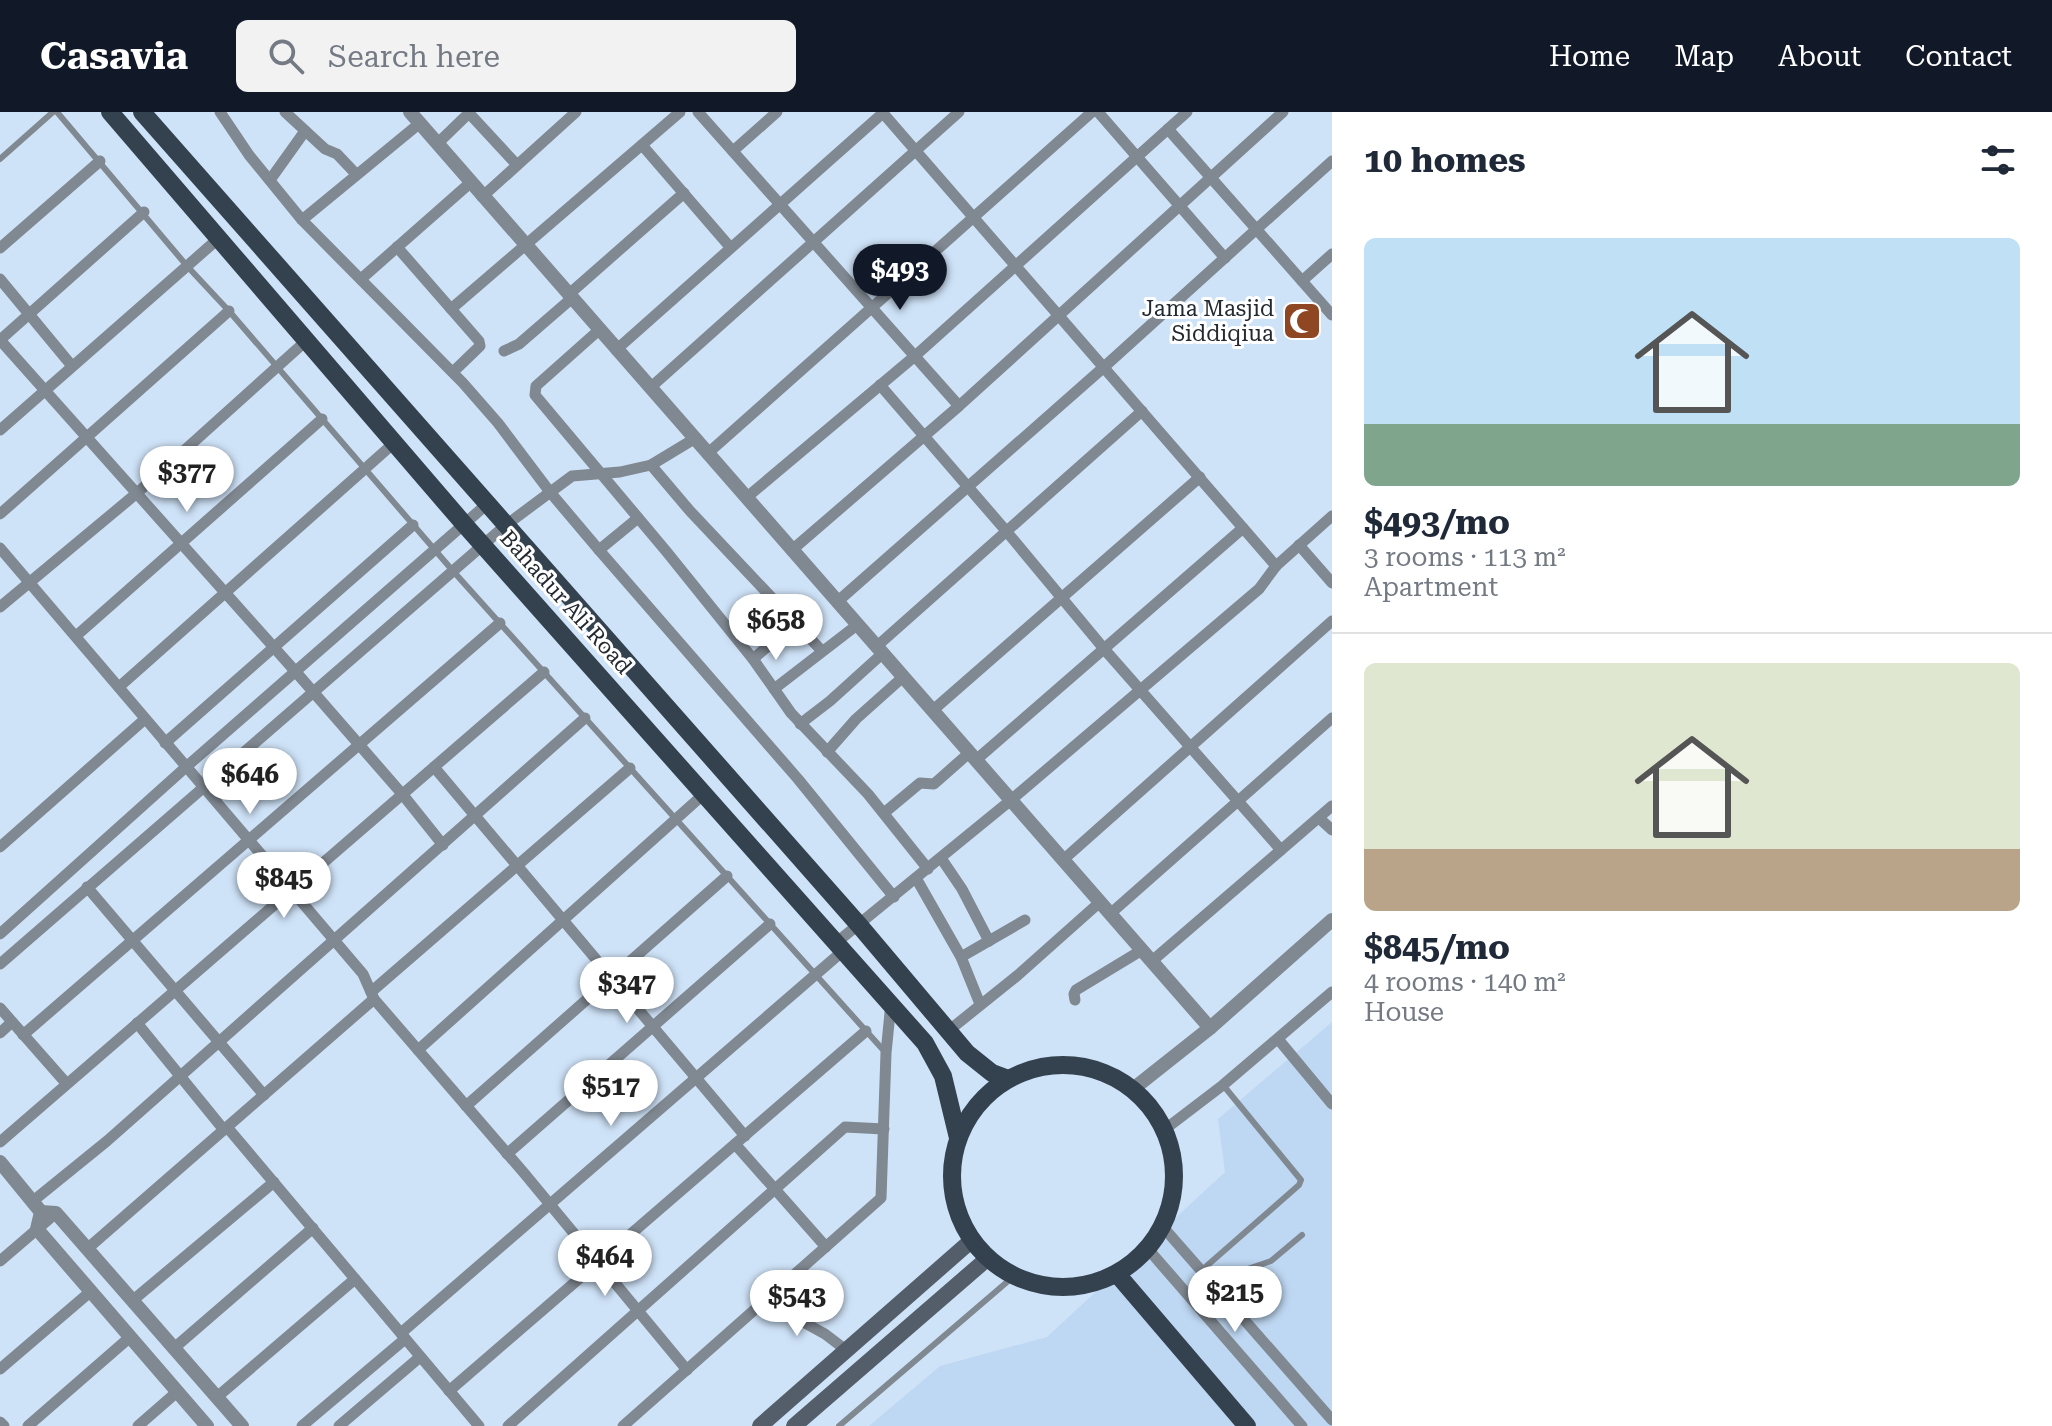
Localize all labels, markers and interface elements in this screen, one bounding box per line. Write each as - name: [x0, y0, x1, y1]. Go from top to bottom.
- search box: [236, 20, 796, 92]
- text: Casavia: [40, 34, 188, 78]
- icon: search: [264, 34, 308, 78]
- text: Search here: [328, 39, 500, 74]
- text: Home: [1549, 40, 1630, 73]
- text: Map: [1674, 40, 1734, 73]
- text: About: [1778, 40, 1861, 73]
- text: Contact: [1905, 40, 2012, 73]
- icon: filters: [1976, 138, 2020, 182]
- text: 10 homes: [1364, 140, 1526, 180]
- pin: $493: [853, 244, 947, 312]
- text: $493: [871, 255, 929, 285]
- icon: home: [1620, 290, 1764, 434]
- place label: Jama Masjid Siddiqiua: [1142, 296, 1274, 346]
- mosque icon: Jama Masjid Siddiqiua: [1281, 300, 1323, 342]
- pin: $377: [140, 446, 234, 514]
- text: $377: [158, 457, 216, 487]
- text: $493/mo: [1364, 502, 1510, 542]
- street label: Bahadur Ali Road: [495, 525, 637, 679]
- text: 3 rooms · 113 m²: [1364, 542, 1566, 572]
- text: Apartment: [1364, 572, 1498, 602]
- pin: $658: [729, 594, 823, 662]
- text: $658: [747, 605, 805, 635]
- icon: home: [1620, 715, 1764, 859]
- pin: $646: [203, 748, 297, 816]
- text: $646: [221, 759, 279, 789]
- pin: $845: [237, 852, 331, 920]
- text: $845: [255, 863, 313, 893]
- text: $845/mo: [1364, 927, 1510, 967]
- pin: $347: [580, 957, 674, 1025]
- text: 4 rooms · 140 m²: [1364, 967, 1566, 997]
- text: $347: [598, 968, 656, 998]
- text: House: [1364, 997, 1444, 1027]
- pin: $517: [564, 1060, 658, 1128]
- text: $517: [582, 1071, 640, 1101]
- pin: $464: [558, 1230, 652, 1298]
- text: $464: [576, 1241, 634, 1271]
- pin: $215: [1188, 1266, 1282, 1334]
- pin: $543: [750, 1270, 844, 1338]
- text: $215: [1206, 1277, 1264, 1307]
- text: $543: [768, 1281, 826, 1311]

